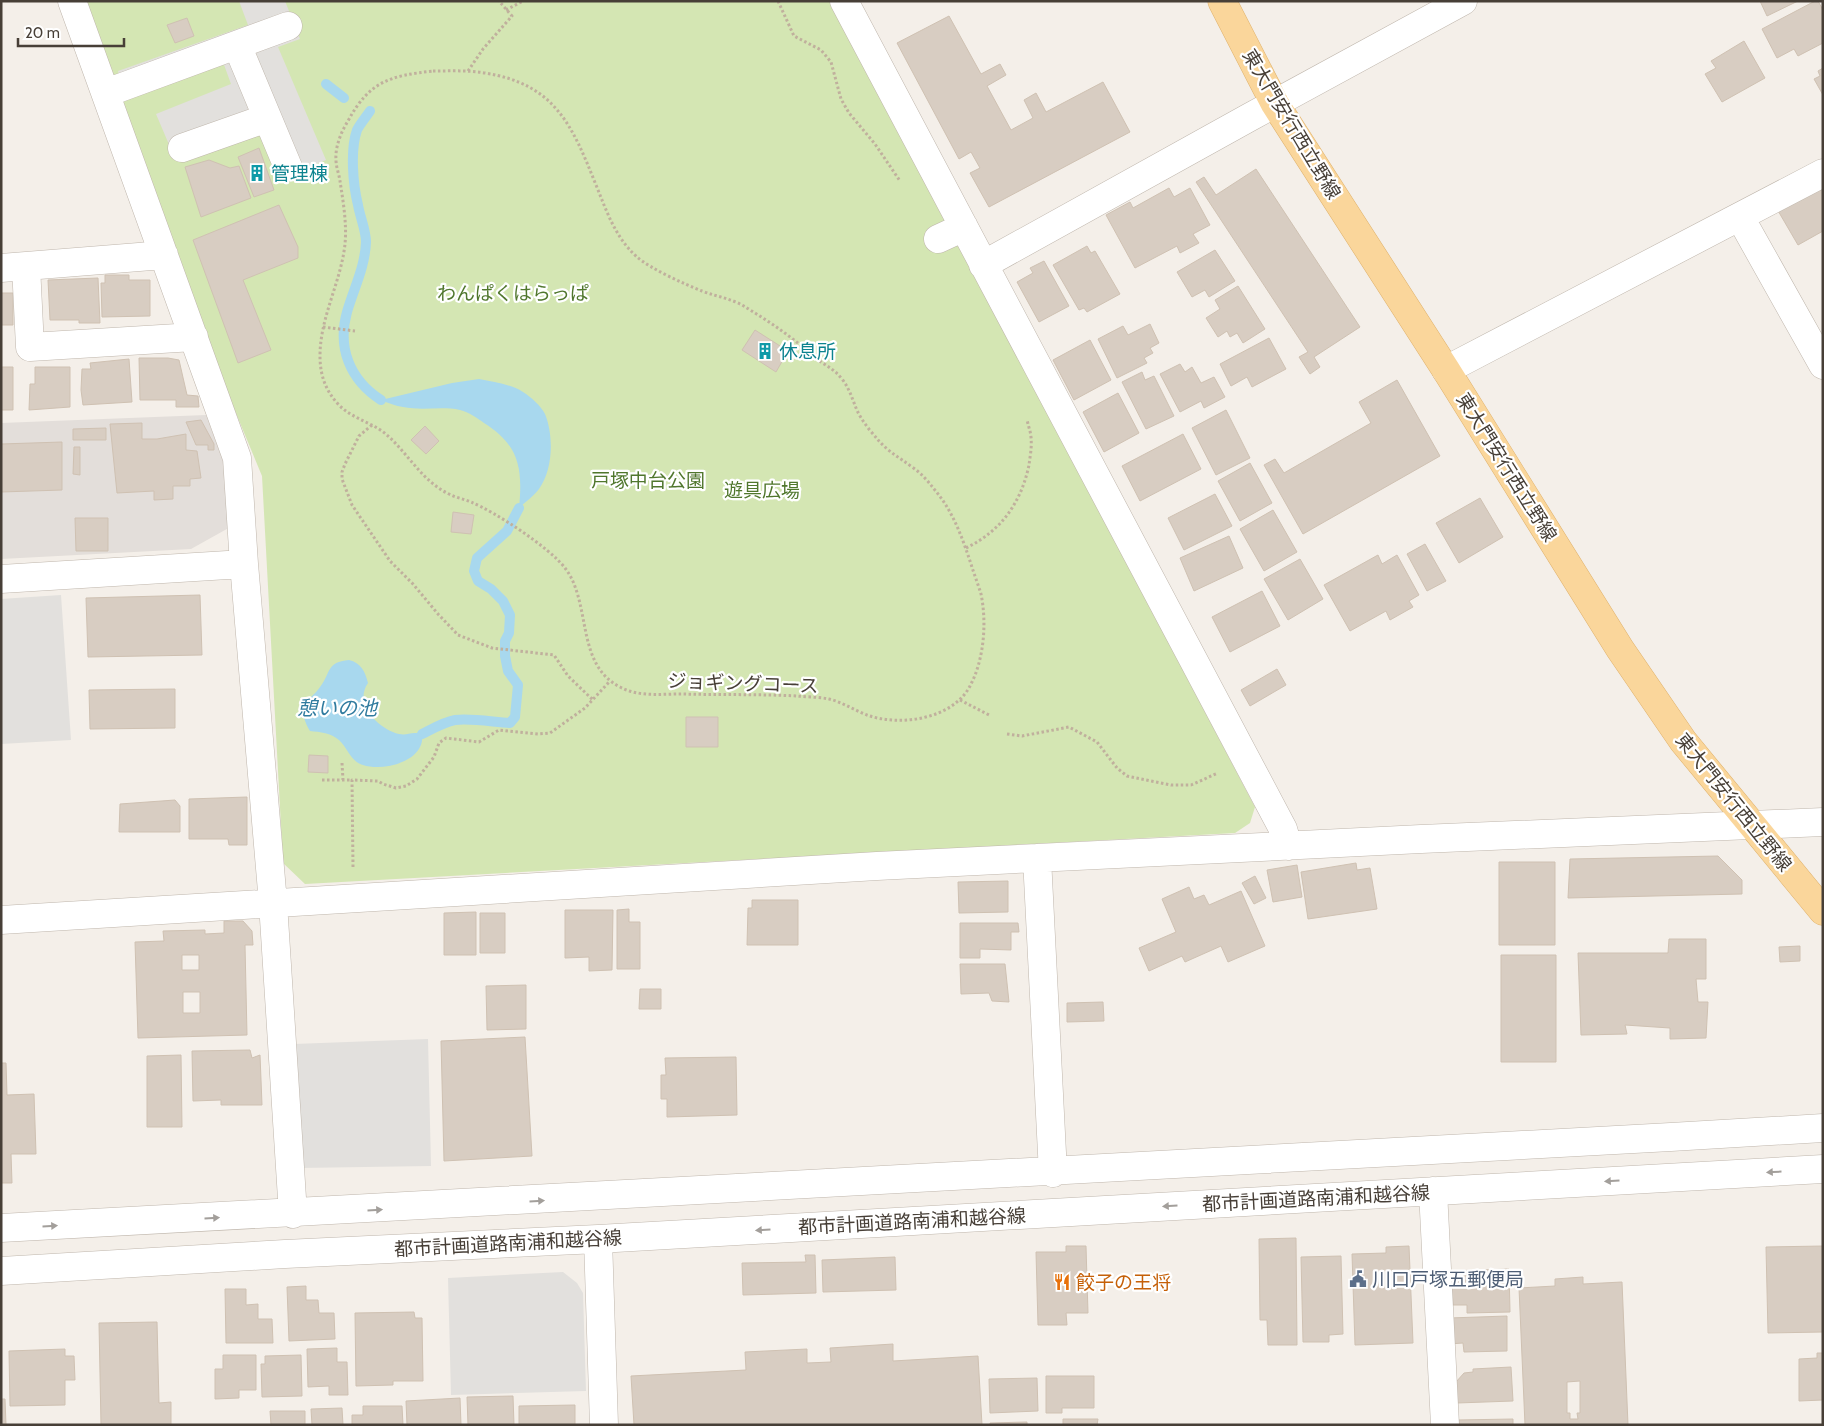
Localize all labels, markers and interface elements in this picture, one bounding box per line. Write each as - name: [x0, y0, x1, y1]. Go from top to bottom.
- scale bar: [18, 15, 124, 47]
- text: 20 m: [25, 24, 60, 42]
- street label: 東大門安行西立野線: [1238, 45, 1345, 203]
- place label: 管理棟: [271, 162, 328, 185]
- building icon: 管理棟: [247, 163, 267, 183]
- park label: わんぱくはらっぱ: [437, 282, 589, 305]
- place label: 休息所: [779, 340, 836, 363]
- building icon: 休息所: [755, 341, 775, 361]
- street label: 東大門安行西立野線: [1452, 389, 1562, 546]
- park label: 戸塚中台公園: [591, 469, 705, 492]
- park label: 遊具広場: [724, 479, 800, 502]
- street label: ジョギングコース: [667, 669, 819, 698]
- water label: 憩いの池: [297, 696, 379, 720]
- street label: 東大門安行西立野線: [1671, 729, 1796, 876]
- one-way arrow: [1766, 1169, 1782, 1177]
- one-way arrow: [1604, 1178, 1620, 1186]
- street label: 都市計画道路南浦和越谷線: [1202, 1181, 1430, 1216]
- one-way arrow: [529, 1197, 545, 1205]
- one-way arrow: [1162, 1203, 1178, 1211]
- street label: 都市計画道路南浦和越谷線: [798, 1204, 1026, 1239]
- one-way arrow: [367, 1206, 383, 1214]
- one-way arrow: [205, 1214, 221, 1222]
- one-way arrow: [42, 1222, 58, 1230]
- street label: 都市計画道路南浦和越谷線: [394, 1226, 622, 1261]
- one-way arrow: [755, 1226, 771, 1234]
- place label: 川口戸塚五郵便局: [1372, 1268, 1524, 1291]
- public building icon: 川口戸塚五郵便局: [1348, 1269, 1368, 1289]
- place label: 餃子の王将: [1076, 1271, 1171, 1294]
- restaurant icon: 餃子の王将: [1052, 1272, 1072, 1292]

